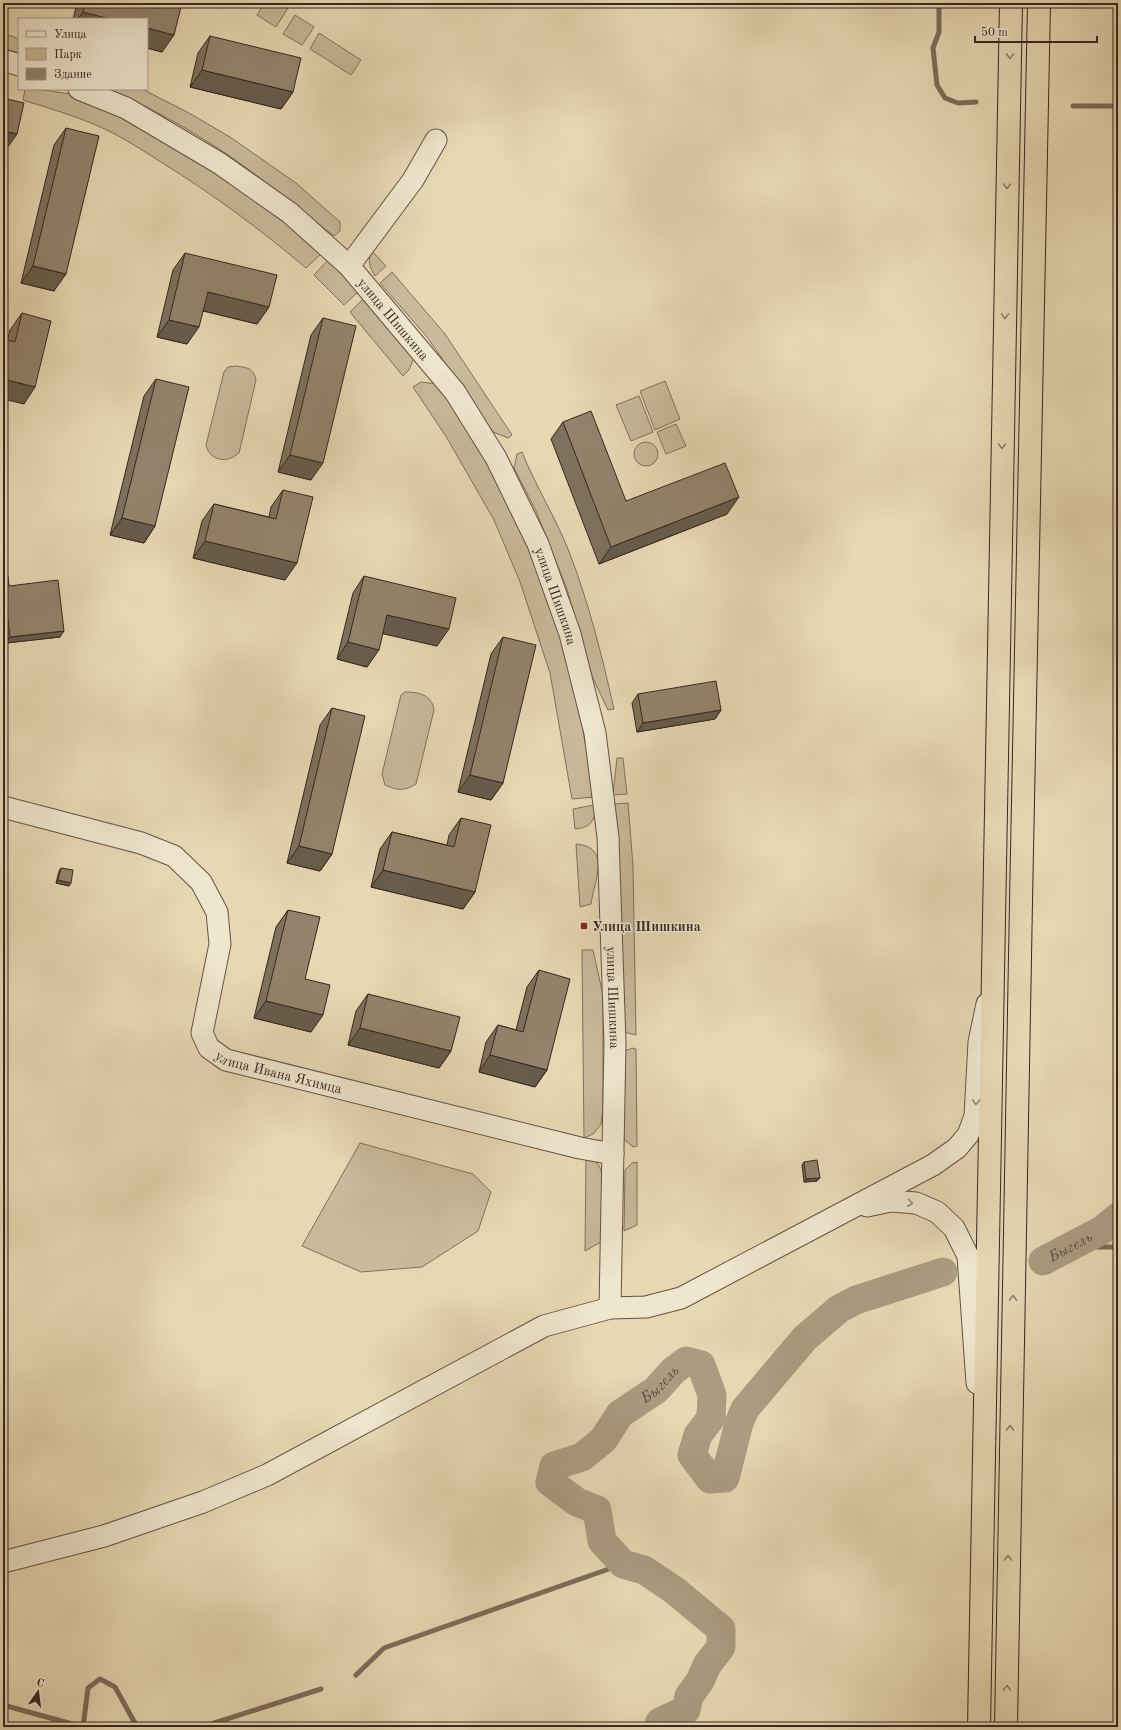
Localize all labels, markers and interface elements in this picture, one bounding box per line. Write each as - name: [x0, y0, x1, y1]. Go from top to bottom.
- legend: [18, 18, 148, 90]
- scale bar: [975, 18, 1097, 44]
- text: 50 m: [981, 26, 1008, 39]
- text: Улица: [54, 29, 87, 41]
- text: Парк: [54, 49, 82, 61]
- one-way arrow: [1006, 53, 1014, 59]
- text: Здание: [54, 69, 92, 81]
- one-way arrow: [1003, 183, 1011, 189]
- street label: улица Шишкина: [354, 276, 431, 363]
- one-way arrow: [1001, 313, 1009, 319]
- one-way arrow: [998, 443, 1006, 449]
- street label: улица Шишкина: [532, 546, 578, 647]
- place label: Улица Шишкина: [592, 920, 701, 934]
- marker: Улица Шишкина: [579, 921, 589, 931]
- street label: улица Шишкина: [604, 946, 621, 1049]
- street label: улица Ивана Яхимца: [212, 1049, 344, 1097]
- one-way arrow: [971, 1099, 980, 1105]
- one-way arrow: [907, 1198, 913, 1207]
- water label: Быгель: [1046, 1230, 1096, 1266]
- one-way arrow: [1009, 1295, 1017, 1301]
- water label: Быгель: [638, 1363, 682, 1407]
- one-way arrow: [1006, 1425, 1014, 1431]
- one-way arrow: [1004, 1555, 1012, 1561]
- north arrow: [18, 1672, 58, 1712]
- text: С: [35, 1678, 45, 1690]
- one-way arrow: [1003, 1685, 1011, 1691]

